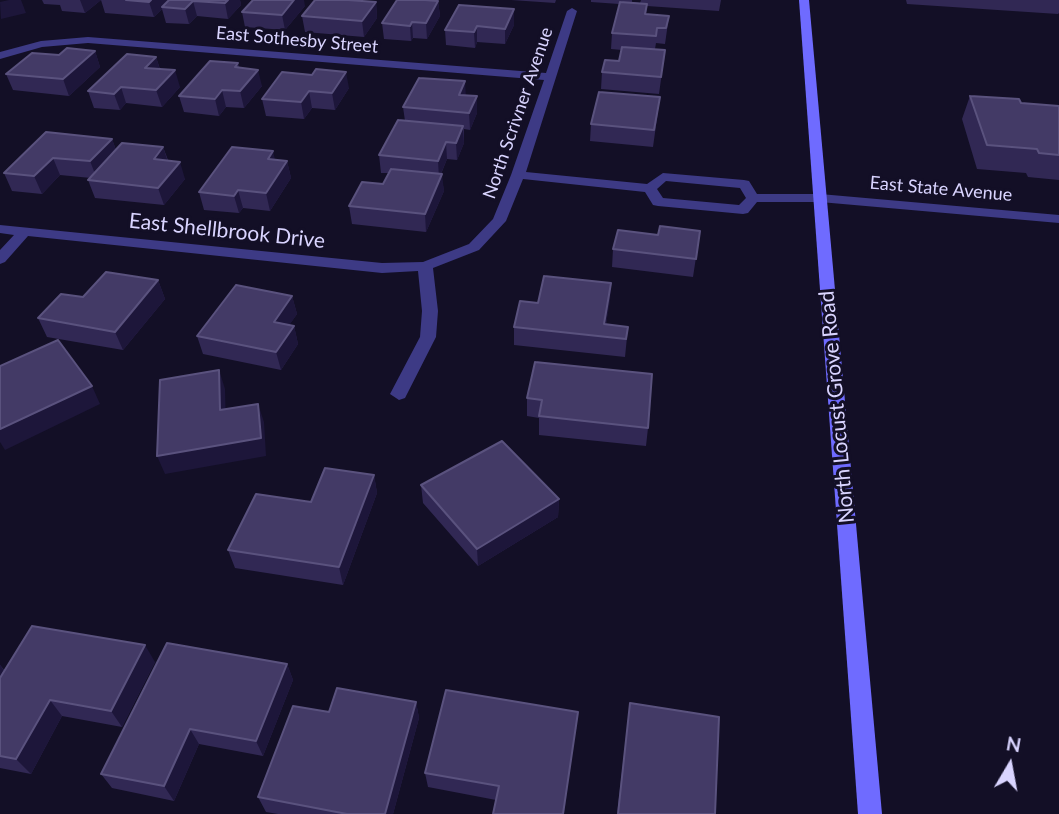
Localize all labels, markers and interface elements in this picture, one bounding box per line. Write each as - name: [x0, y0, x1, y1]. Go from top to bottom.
- street label: East Sothesby Street: [215, 22, 379, 58]
- street label: North Scrivner Avenue: [478, 24, 558, 202]
- street label: East State Avenue: [869, 172, 1013, 206]
- street label: East Shellbrook Drive: [128, 208, 326, 254]
- street label: North Locust Grove Road: [814, 290, 860, 524]
- north arrow: [975, 730, 1045, 800]
- text: N: [1005, 731, 1023, 756]

